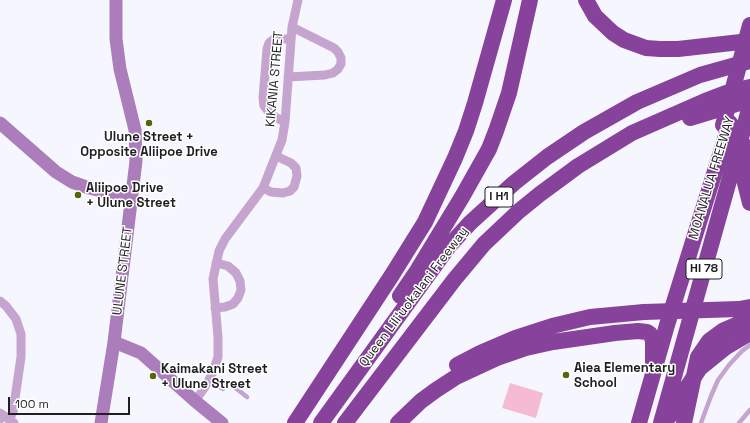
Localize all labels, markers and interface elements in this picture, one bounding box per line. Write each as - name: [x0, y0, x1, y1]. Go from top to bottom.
- street label: KIKANIA STREET: [263, 30, 287, 128]
- street label: MOANALUA FREEWAY: [686, 115, 738, 241]
- marker: Ulune Street + Opposite Aliipoe Drive: [144, 118, 154, 128]
- place label: Ulune Street + Opposite Aliipoe Drive: [80, 129, 218, 160]
- place label: Aliipoe Drive + Ulune Street: [86, 180, 176, 211]
- road number: I H1: [485, 187, 513, 207]
- marker: Aliipoe Drive + Ulune Street: [73, 190, 83, 200]
- street label: Queen Liliʻuokalani Freeway: [356, 224, 472, 370]
- street label: ULUNE STREET: [110, 226, 136, 316]
- road number: HI 78: [686, 259, 722, 279]
- place label: Aiea Elementary School: [574, 360, 675, 391]
- place label: Kaimakani Street + Ulune Street: [161, 361, 268, 392]
- marker: Aiea Elementary School: [561, 370, 571, 380]
- marker: Kaimakani Street + Ulune Street: [148, 371, 158, 381]
- scale bar: [10, 389, 132, 415]
- text: 100 m: [15, 396, 49, 412]

